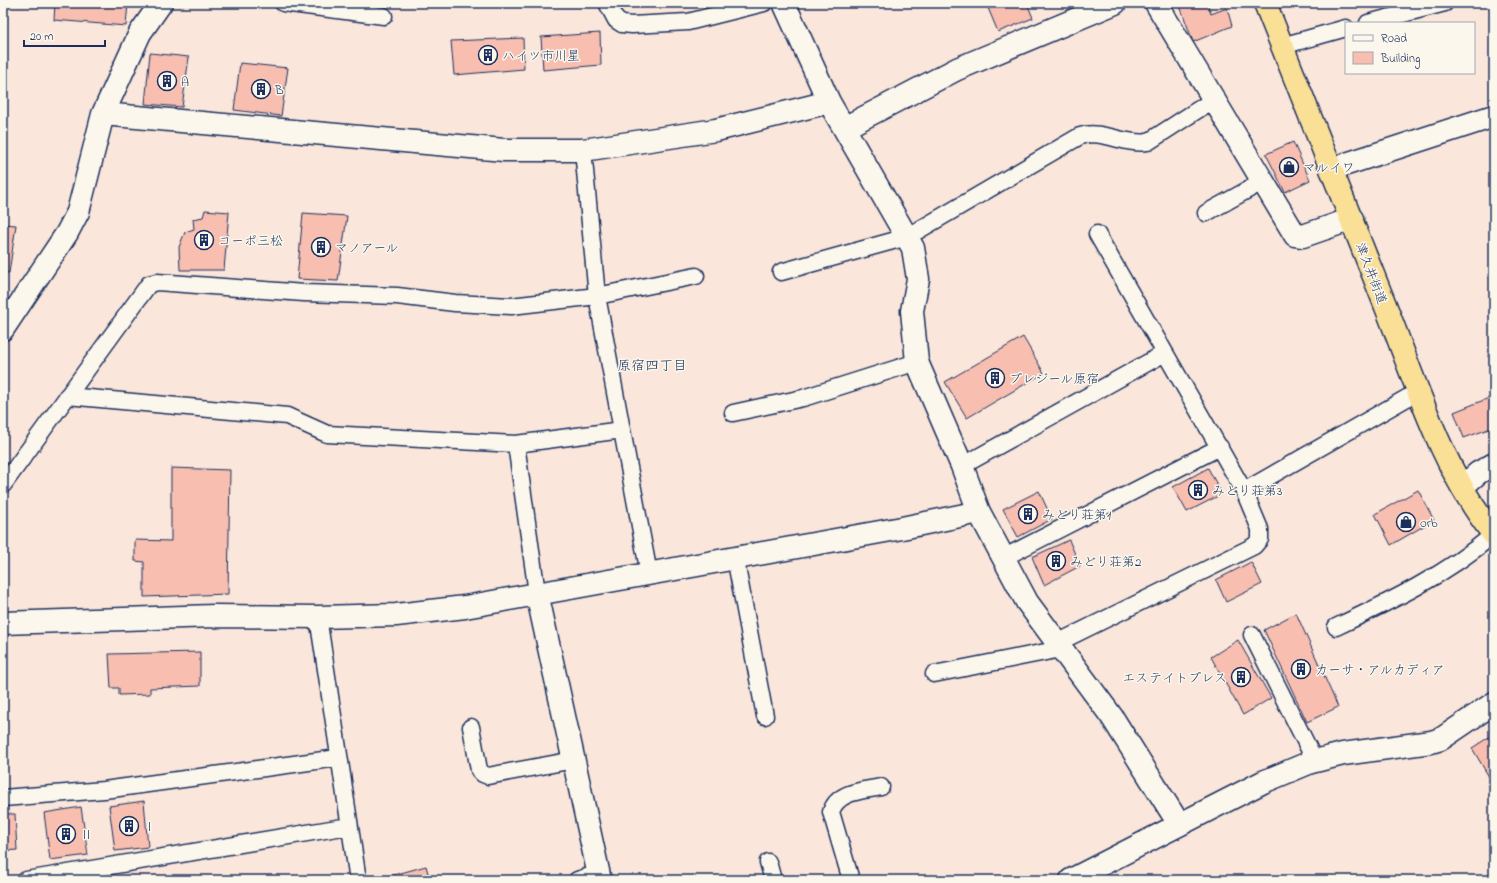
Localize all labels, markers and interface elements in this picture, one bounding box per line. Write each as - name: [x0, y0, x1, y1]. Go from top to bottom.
- scale bar: [24, 22, 105, 48]
- legend: [1345, 22, 1475, 74]
- text: 20 m: [30, 28, 53, 46]
- text: Road: [1381, 30, 1407, 48]
- building icon: ハイツ市川星: [477, 44, 499, 66]
- place label: ハイツ市川星: [502, 47, 580, 66]
- text: Building: [1380, 50, 1420, 69]
- building icon: A: [156, 70, 178, 92]
- place label: A: [181, 73, 189, 92]
- building icon: B: [250, 78, 272, 100]
- place label: B: [274, 81, 284, 100]
- shop icon: マルイワ: [1278, 156, 1300, 178]
- place label: マルイワ: [1303, 159, 1355, 178]
- building icon: コーポ三松: [193, 229, 215, 251]
- place label: コーポ三松: [218, 232, 283, 251]
- building icon: マノアール: [310, 236, 332, 258]
- place label: マノアール: [335, 239, 398, 258]
- street label: 津久井街道: [1350, 240, 1391, 307]
- district label: 原宿四丁目: [617, 356, 687, 377]
- building icon: プレジール原宿: [984, 367, 1006, 389]
- place label: プレジール原宿: [1009, 370, 1099, 389]
- building icon: みどり荘第3: [1187, 479, 1209, 501]
- place label: みどり荘第3: [1212, 482, 1282, 501]
- building icon: みどり荘第1: [1017, 503, 1039, 525]
- place label: みどり荘第1: [1042, 506, 1111, 525]
- shop icon: orb: [1395, 511, 1417, 533]
- place label: orb: [1420, 514, 1438, 533]
- building icon: みどり荘第2: [1045, 550, 1067, 572]
- place label: みどり荘第2: [1070, 553, 1142, 572]
- building icon: カーサ・アルカディア: [1290, 658, 1312, 680]
- place label: カーサ・アルカディア: [1315, 661, 1445, 680]
- building icon: エステイトプレス: [1230, 666, 1252, 688]
- place label: エステイトプレス: [1122, 669, 1227, 688]
- building icon: Ⅰ: [118, 815, 140, 837]
- place label: Ⅰ: [143, 818, 156, 837]
- building icon: Ⅱ: [55, 823, 77, 845]
- place label: Ⅱ: [80, 826, 93, 845]

